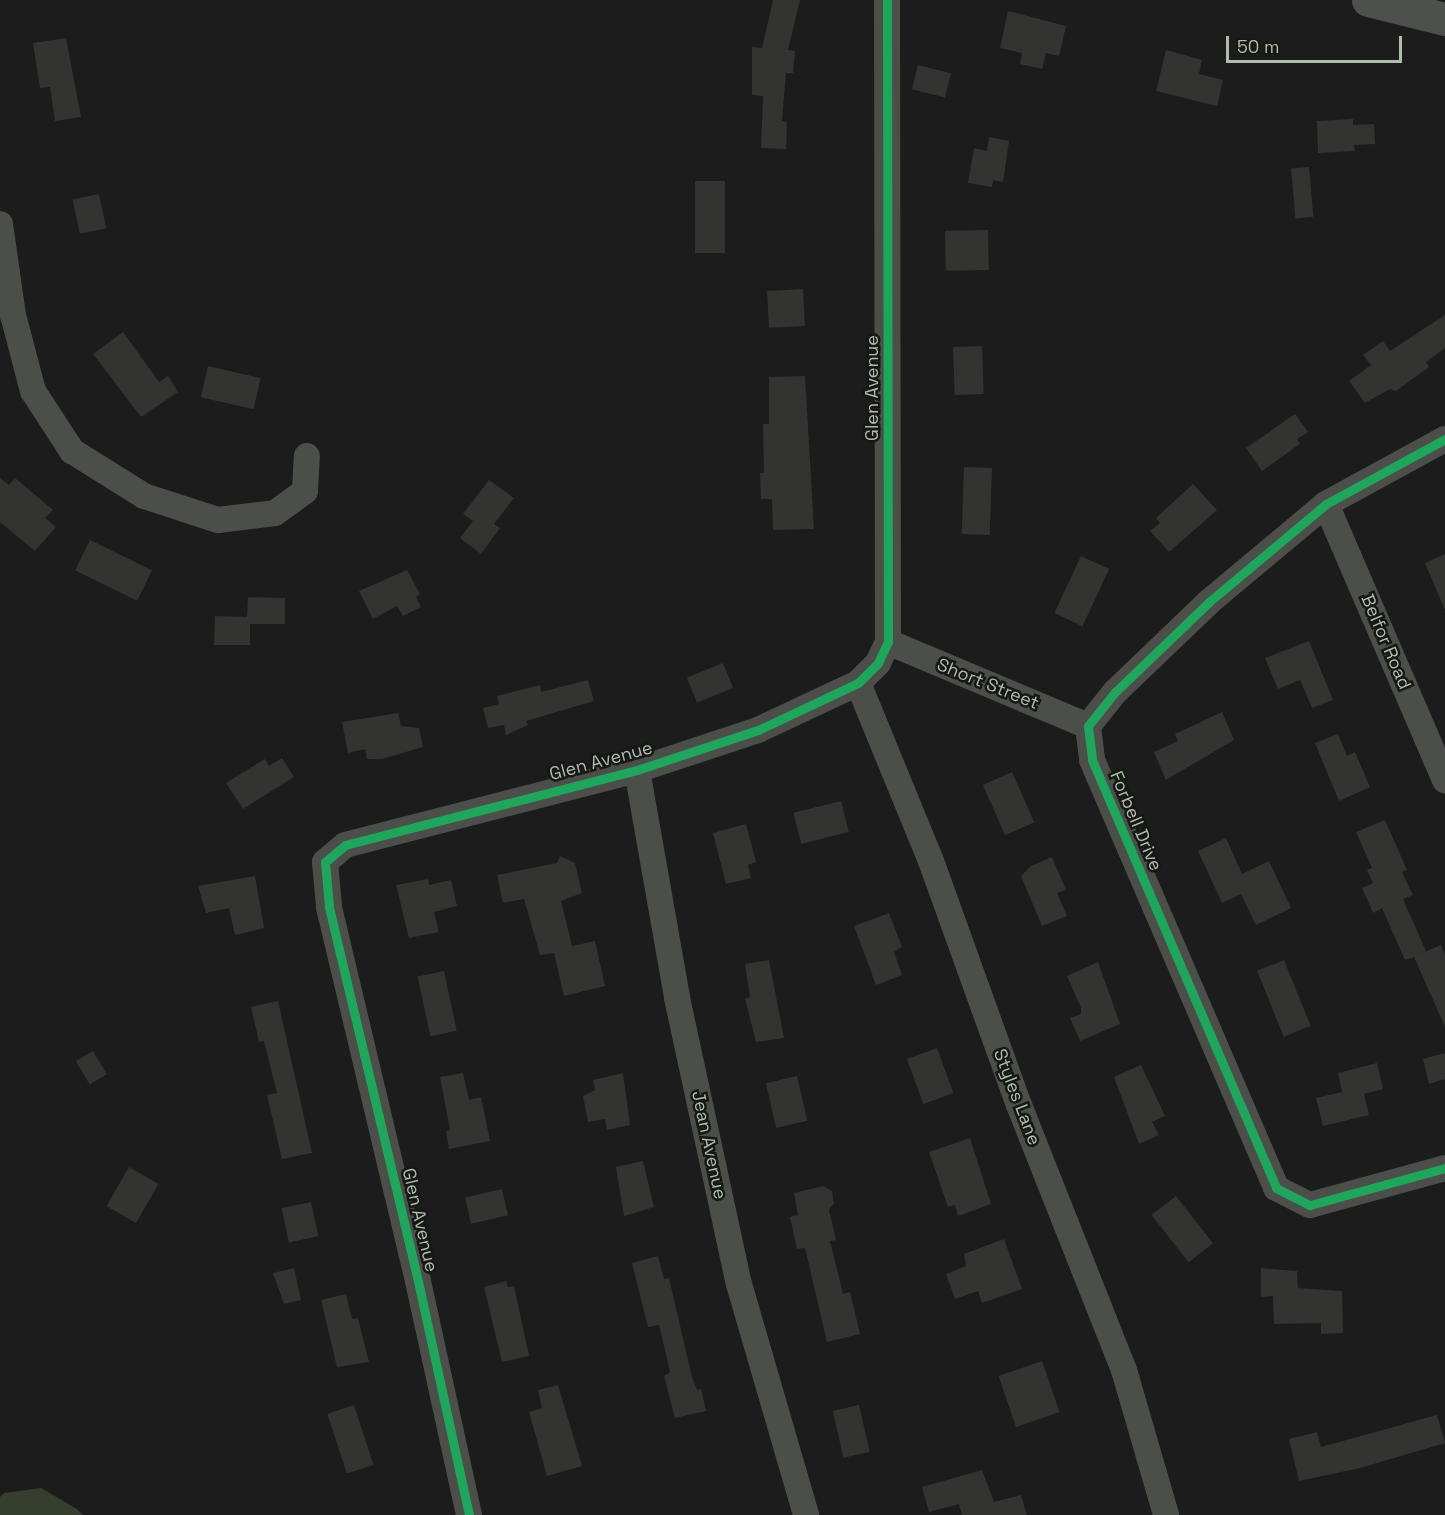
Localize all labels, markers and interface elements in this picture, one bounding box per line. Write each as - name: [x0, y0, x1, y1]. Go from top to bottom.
- scale bar: [1229, 24, 1404, 62]
- text: 50 m: [1237, 35, 1279, 58]
- street label: Glen Avenue: [861, 335, 883, 441]
- street label: Belfor Road: [1356, 591, 1416, 693]
- street label: Short Street: [934, 654, 1042, 714]
- street label: Glen Avenue: [547, 737, 655, 785]
- street label: Forbell Drive: [1105, 768, 1167, 874]
- street label: Styles Lane: [989, 1046, 1045, 1148]
- street label: Jean Avenue: [687, 1089, 731, 1201]
- street label: Glen Avenue: [398, 1166, 442, 1274]

